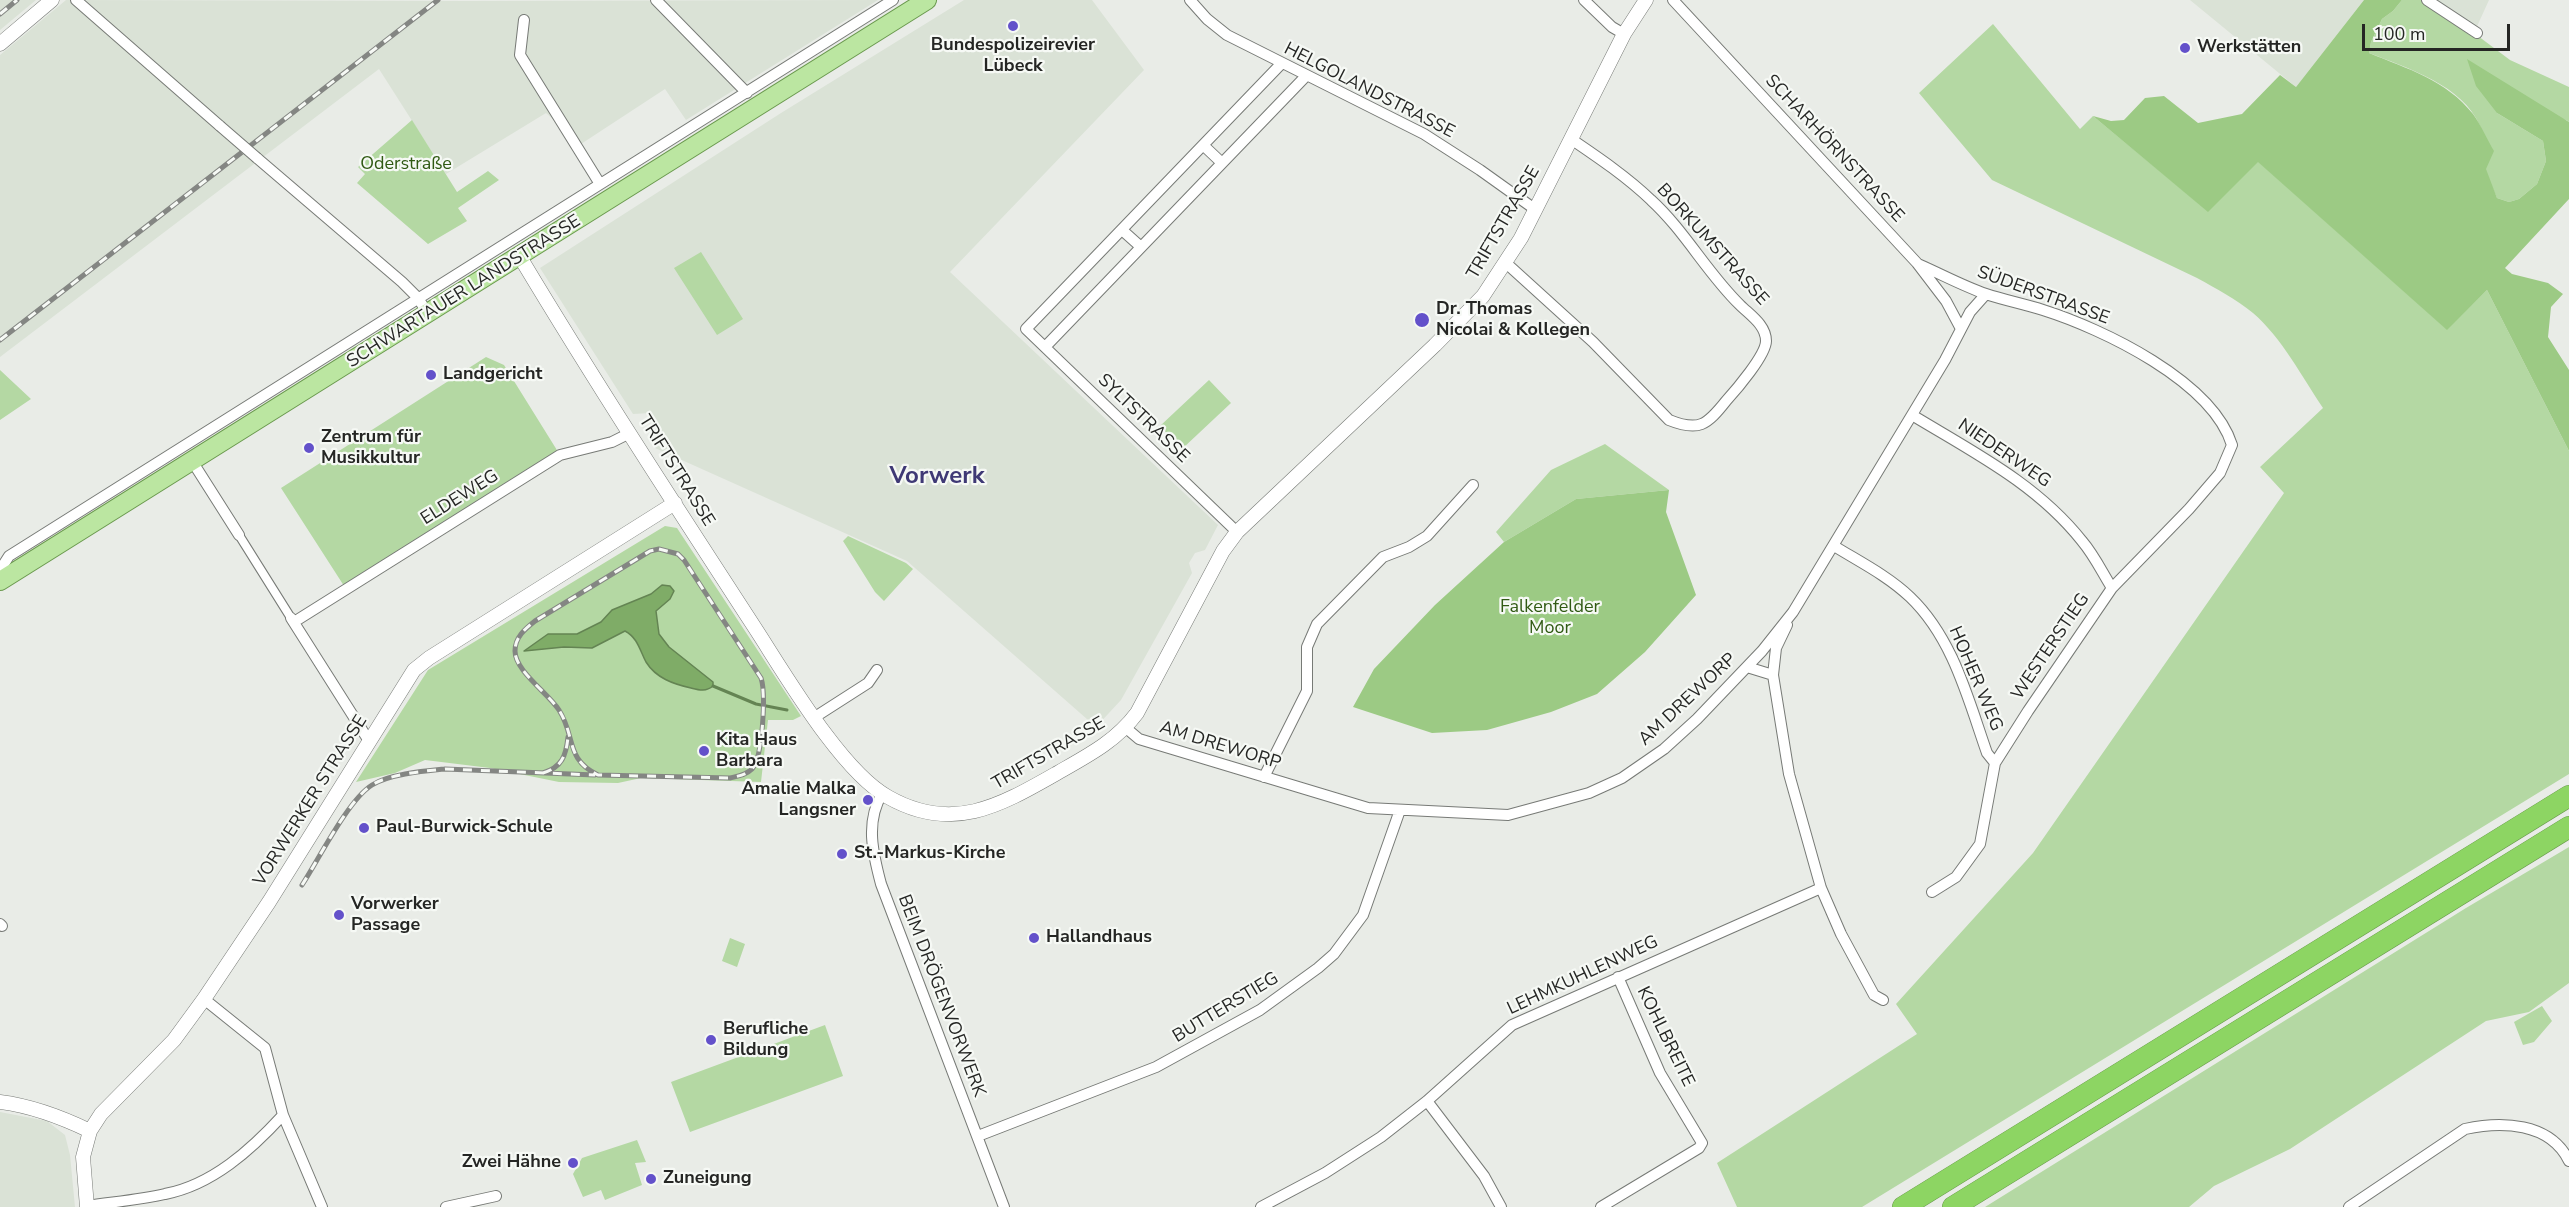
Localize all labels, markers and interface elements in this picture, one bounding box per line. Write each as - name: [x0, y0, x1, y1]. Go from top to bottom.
- scale bar: [2365, 12, 2514, 50]
- marker: Bundespolizeirevier Lübeck: [1006, 19, 1020, 33]
- text: 100 m: [2373, 22, 2425, 46]
- place label: Bundespolizeirevier Lübeck: [931, 35, 1095, 78]
- place label: Werkstätten: [2197, 37, 2301, 59]
- street label: HELGOLANDSTRASSE: [1280, 39, 1458, 143]
- marker: Werkstätten: [2178, 41, 2192, 55]
- street label: SCHARHÖRNSTRASSE: [1760, 71, 1908, 227]
- park label: Oderstraße: [360, 154, 452, 176]
- street label: TRIFTSTRASSE: [1463, 163, 1545, 283]
- street label: BORKUMSTRASSE: [1652, 180, 1772, 310]
- street label: SCHWARTAUER LANDSTRASSE: [343, 211, 585, 373]
- street label: SÜDERSTRASSE: [1974, 262, 2112, 330]
- place label: Dr. Thomas Nicolai & Kollegen: [1436, 299, 1590, 342]
- marker: Dr. Thomas Nicolai & Kollegen: [1413, 311, 1431, 329]
- place label: Landgericht: [443, 364, 543, 386]
- marker: Landgericht: [424, 368, 438, 382]
- street label: SYLTSTRASSE: [1093, 370, 1193, 468]
- street label: TRIFTSTRASSE: [633, 411, 719, 531]
- street label: NIEDERWEG: [1953, 415, 2055, 493]
- place label: Zentrum für Musikkultur: [321, 427, 421, 470]
- marker: Zentrum für Musikkultur: [302, 441, 316, 455]
- district label: Vorwerk: [889, 463, 985, 491]
- street label: ELDEWEG: [417, 466, 503, 530]
- street label: WESTERSTIEG: [2007, 590, 2095, 704]
- park label: Falkenfelder Moor: [1500, 597, 1600, 640]
- street label: HOHER WEG: [1943, 623, 2007, 735]
- street label: AM DREWORP: [1635, 649, 1741, 751]
- street label: VORWERKER STRASSE: [249, 711, 373, 891]
- street label: TRIFTSTRASSE: [989, 713, 1109, 795]
- street label: AM DREWORP: [1157, 717, 1283, 775]
- place label: Kita Haus Barbara: [716, 730, 797, 772]
- marker: Kita Haus Barbara: [697, 744, 711, 758]
- place label: Amalie Malka Langsner: [741, 779, 856, 822]
- marker: Amalie Malka Langsner: [861, 793, 875, 807]
- place label: Paul-Burwick-Schule: [376, 817, 553, 839]
- marker: Paul-Burwick-Schule: [357, 821, 371, 835]
- place label: St.-Markus-Kirche: [854, 843, 1005, 865]
- marker: St.-Markus-Kirche: [835, 847, 849, 861]
- street label: BEIM DRÖGENVORWERK: [892, 892, 990, 1100]
- place label: Vorwerker Passage: [351, 894, 439, 936]
- marker: Vorwerker Passage: [332, 908, 346, 922]
- place label: Hallandhaus: [1046, 927, 1152, 949]
- marker: Hallandhaus: [1027, 931, 1041, 945]
- street label: LEHMKUHLENWEG: [1504, 932, 1662, 1020]
- street label: BUTTERSTIEG: [1169, 968, 1283, 1048]
- street label: KOHLBREITE: [1631, 983, 1699, 1091]
- place label: Berufliche Bildung: [723, 1019, 808, 1062]
- marker: Berufliche Bildung: [704, 1033, 718, 1047]
- place label: Zwei Hähne: [462, 1152, 561, 1174]
- marker: Zwei Hähne: [566, 1156, 580, 1170]
- place label: Zuneigung: [663, 1168, 752, 1190]
- marker: Zuneigung: [644, 1172, 658, 1186]

